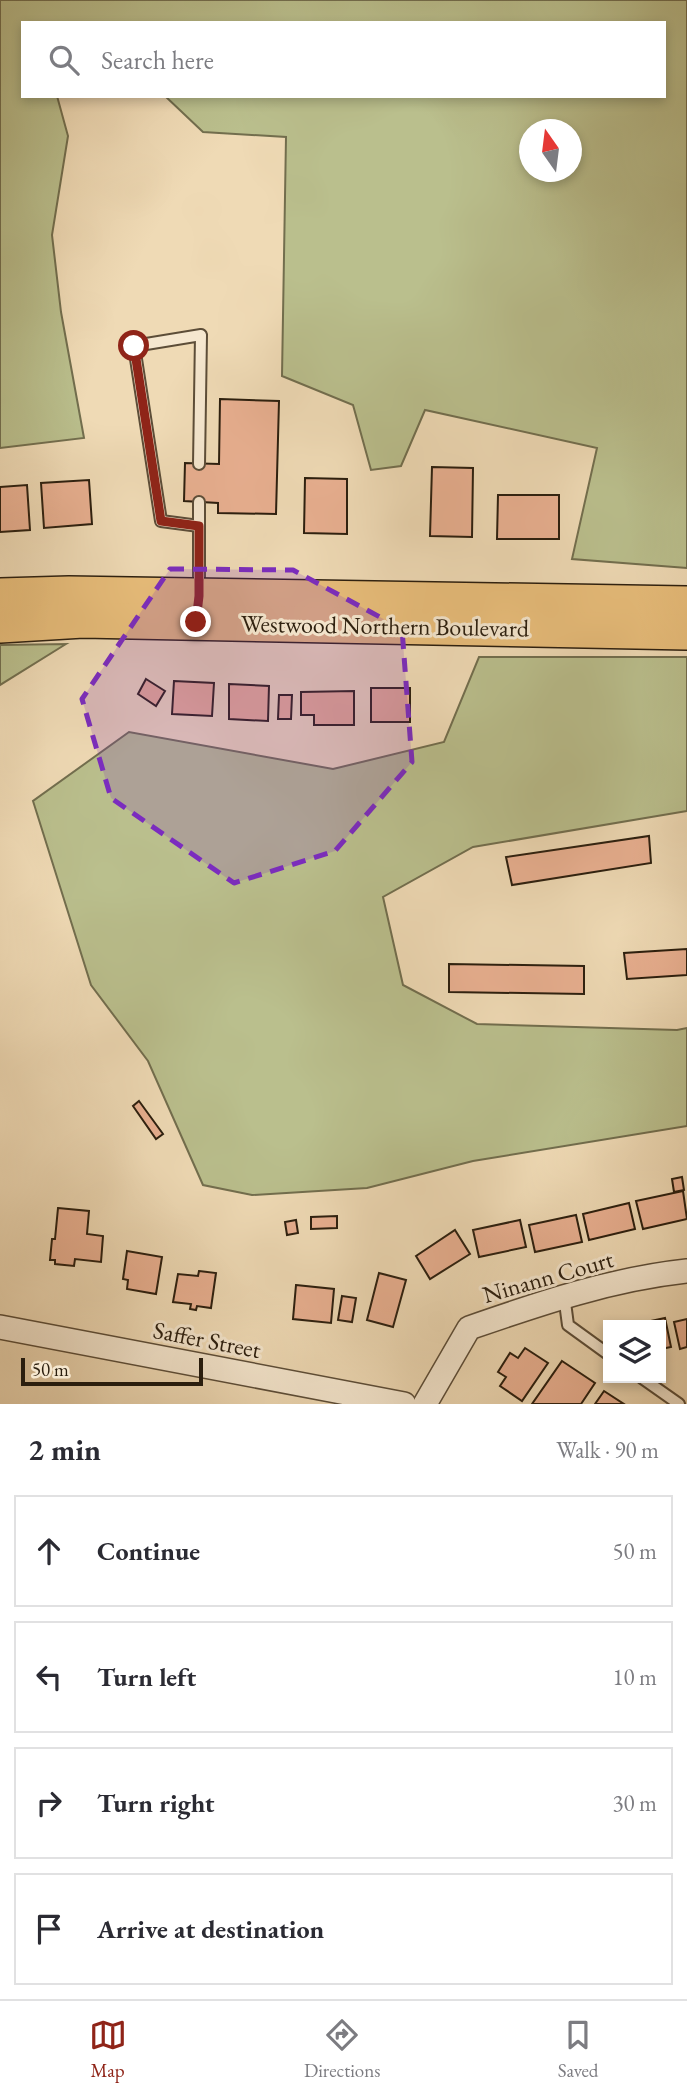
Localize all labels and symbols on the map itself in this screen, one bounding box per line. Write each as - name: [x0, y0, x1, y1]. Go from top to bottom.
- north arrow: [519, 119, 582, 182]
- route start: [118, 330, 149, 361]
- route end: [180, 606, 211, 637]
- street label: Westwood Northern Boulevard: [241, 607, 530, 644]
- street label: Ninann Court: [479, 1243, 617, 1310]
- street label: Saffer Street: [151, 1314, 264, 1365]
- scale bar: [21, 1355, 203, 1387]

